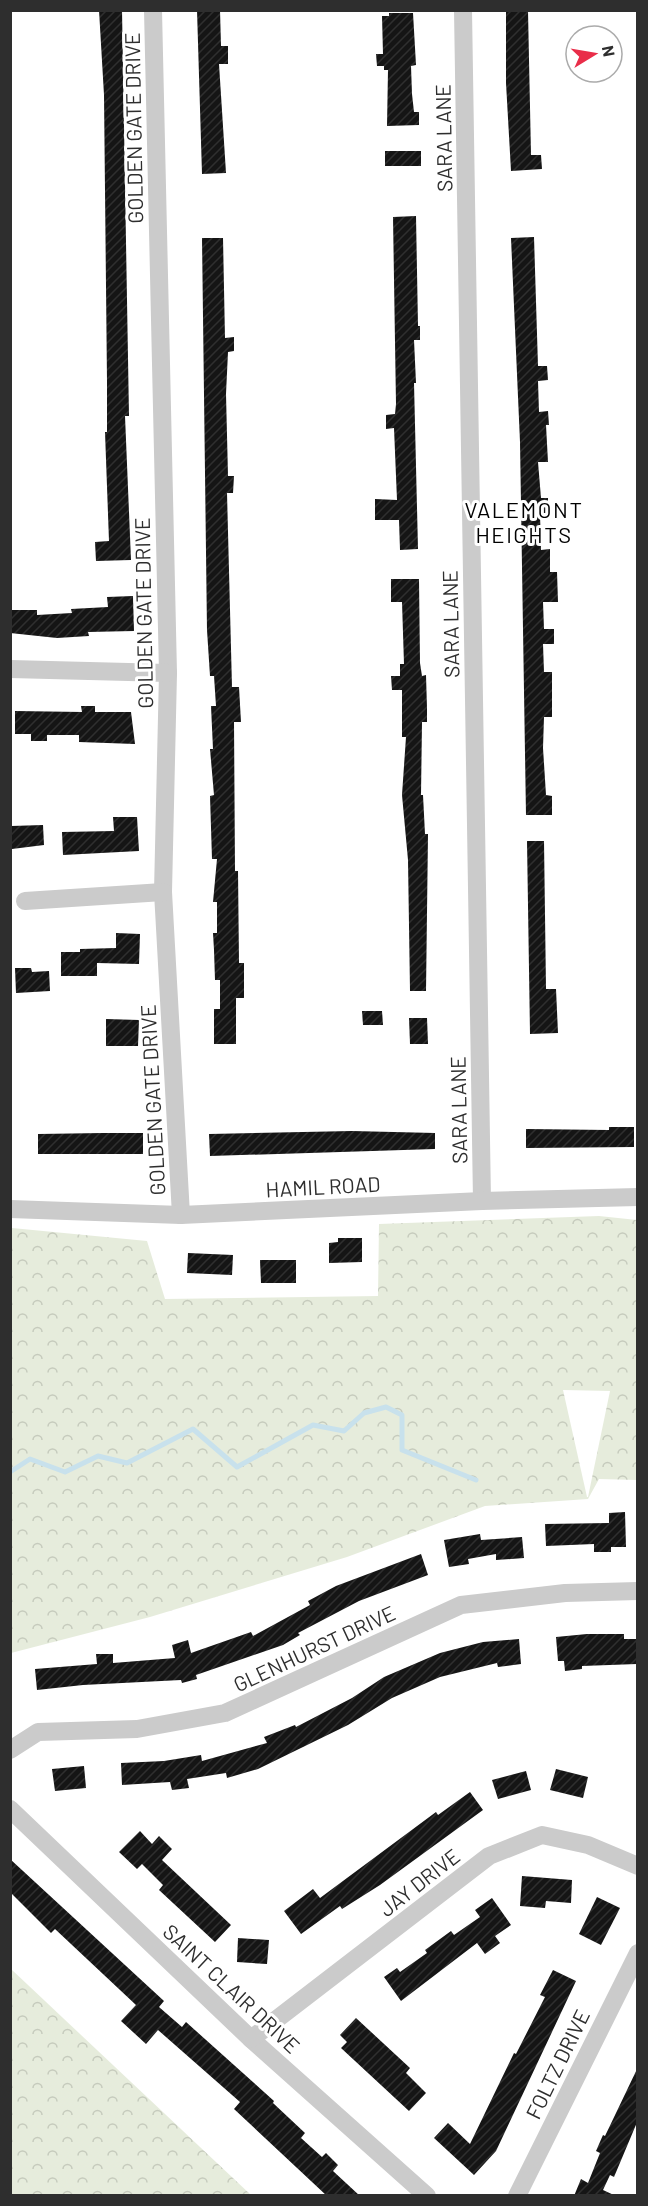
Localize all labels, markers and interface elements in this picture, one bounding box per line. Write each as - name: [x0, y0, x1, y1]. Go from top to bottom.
- north arrow: [564, 24, 624, 84]
- street label: GOLDEN GATE DRIVE: [119, 32, 147, 224]
- text: N: [599, 44, 620, 58]
- street label: SARA LANE: [430, 84, 456, 192]
- district label: VALEMONT HEIGHTS: [465, 496, 583, 547]
- street label: GOLDEN GATE DRIVE: [129, 517, 157, 709]
- street label: SARA LANE: [437, 570, 463, 678]
- street label: GOLDEN GATE DRIVE: [135, 1004, 169, 1196]
- street label: SARA LANE: [445, 1056, 471, 1164]
- street label: HAMIL ROAD: [265, 1171, 381, 1201]
- street label: GLENHURST DRIVE: [229, 1599, 399, 1697]
- street label: JAY DRIVE: [374, 1843, 464, 1921]
- street label: SAINT CLAIR DRIVE: [159, 1918, 305, 2058]
- street label: FOLTZ DRIVE: [520, 2005, 594, 2123]

